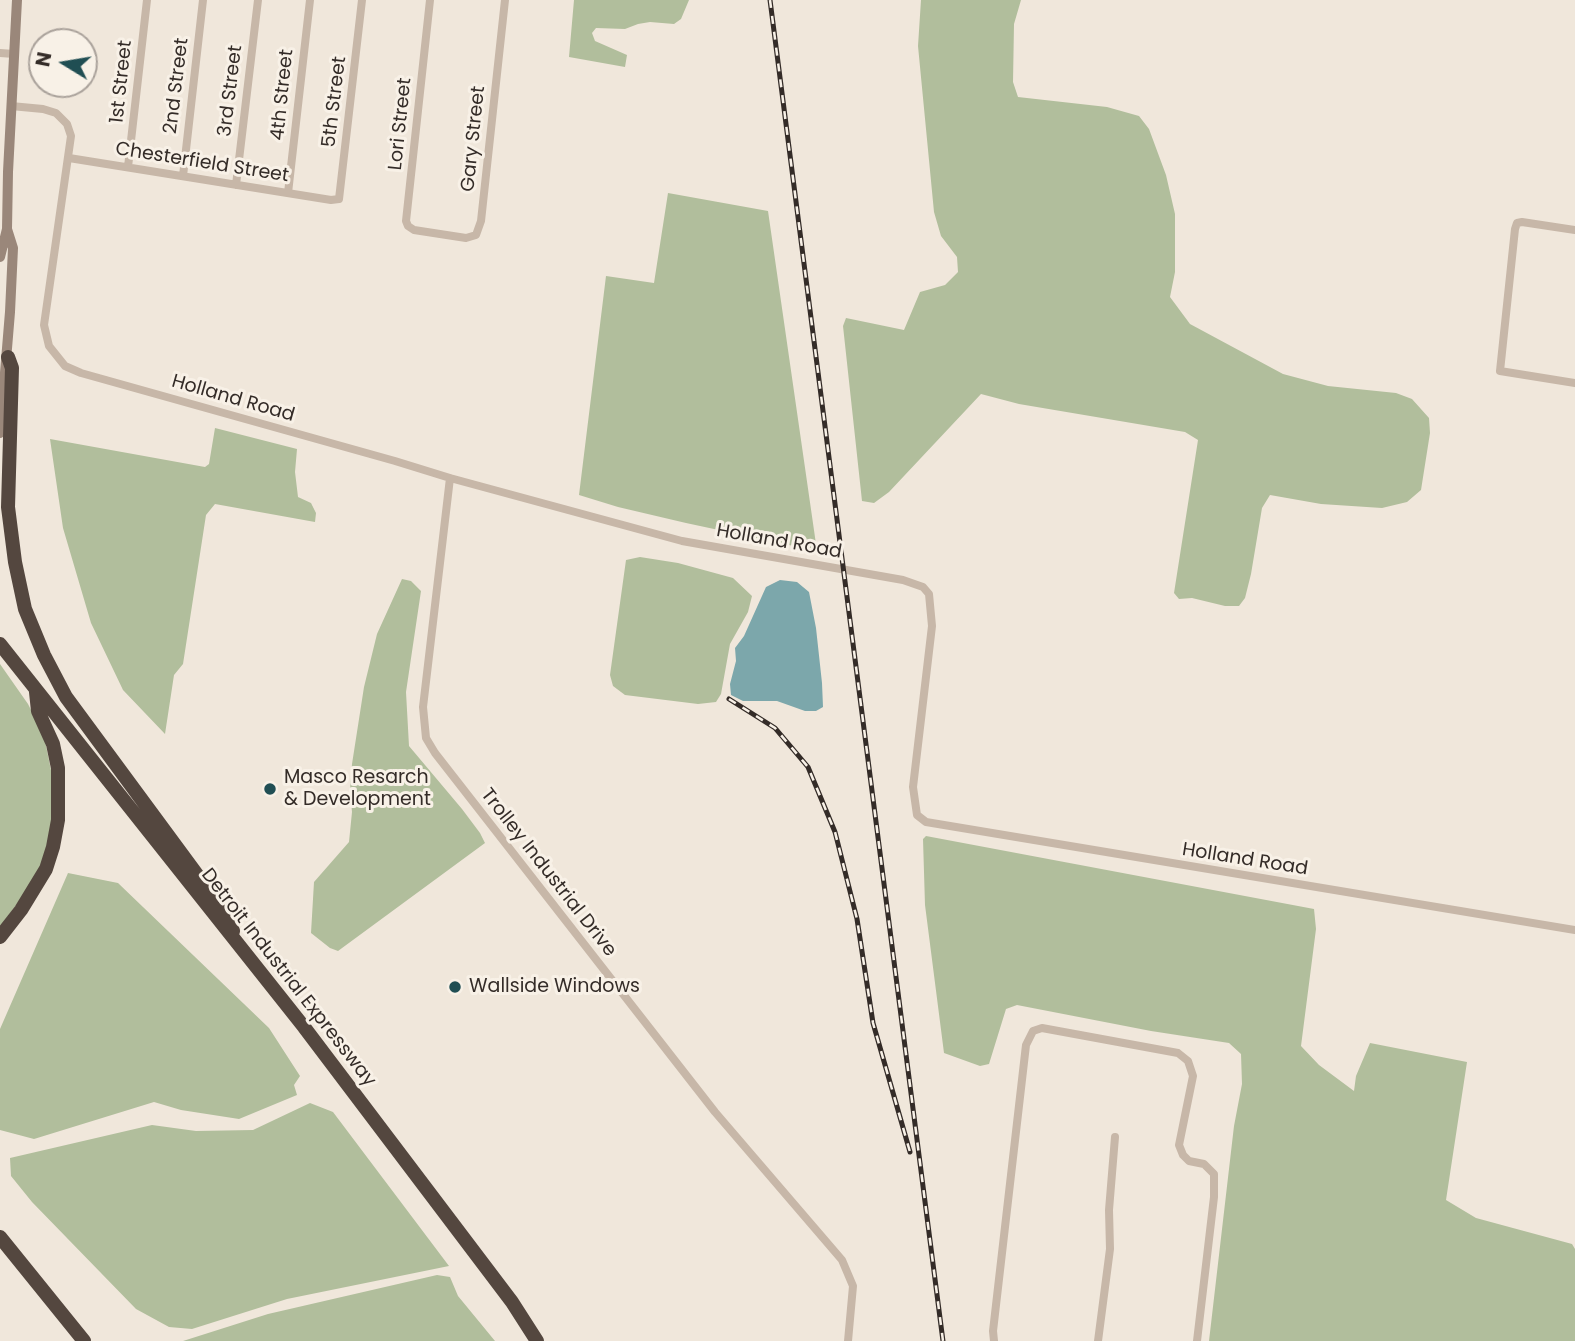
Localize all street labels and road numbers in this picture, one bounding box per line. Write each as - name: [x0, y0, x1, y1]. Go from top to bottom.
- street label: 2nd Street: [160, 37, 194, 135]
- street label: 1st Street: [106, 39, 138, 125]
- street label: 3rd Street: [214, 44, 248, 138]
- street label: 4th Street: [267, 48, 299, 142]
- street label: 5th Street: [318, 55, 352, 149]
- street label: Lori Street: [385, 77, 417, 171]
- street label: Gary Street: [457, 85, 491, 193]
- street label: Chesterfield Street: [114, 138, 290, 188]
- street label: Holland Road: [169, 371, 297, 427]
- street label: Holland Road: [714, 520, 844, 564]
- street label: Trolley Industrial Drive: [475, 784, 621, 962]
- street label: Holland Road: [1181, 839, 1309, 881]
- street label: Detroit Industrial Expressway: [196, 864, 380, 1092]

